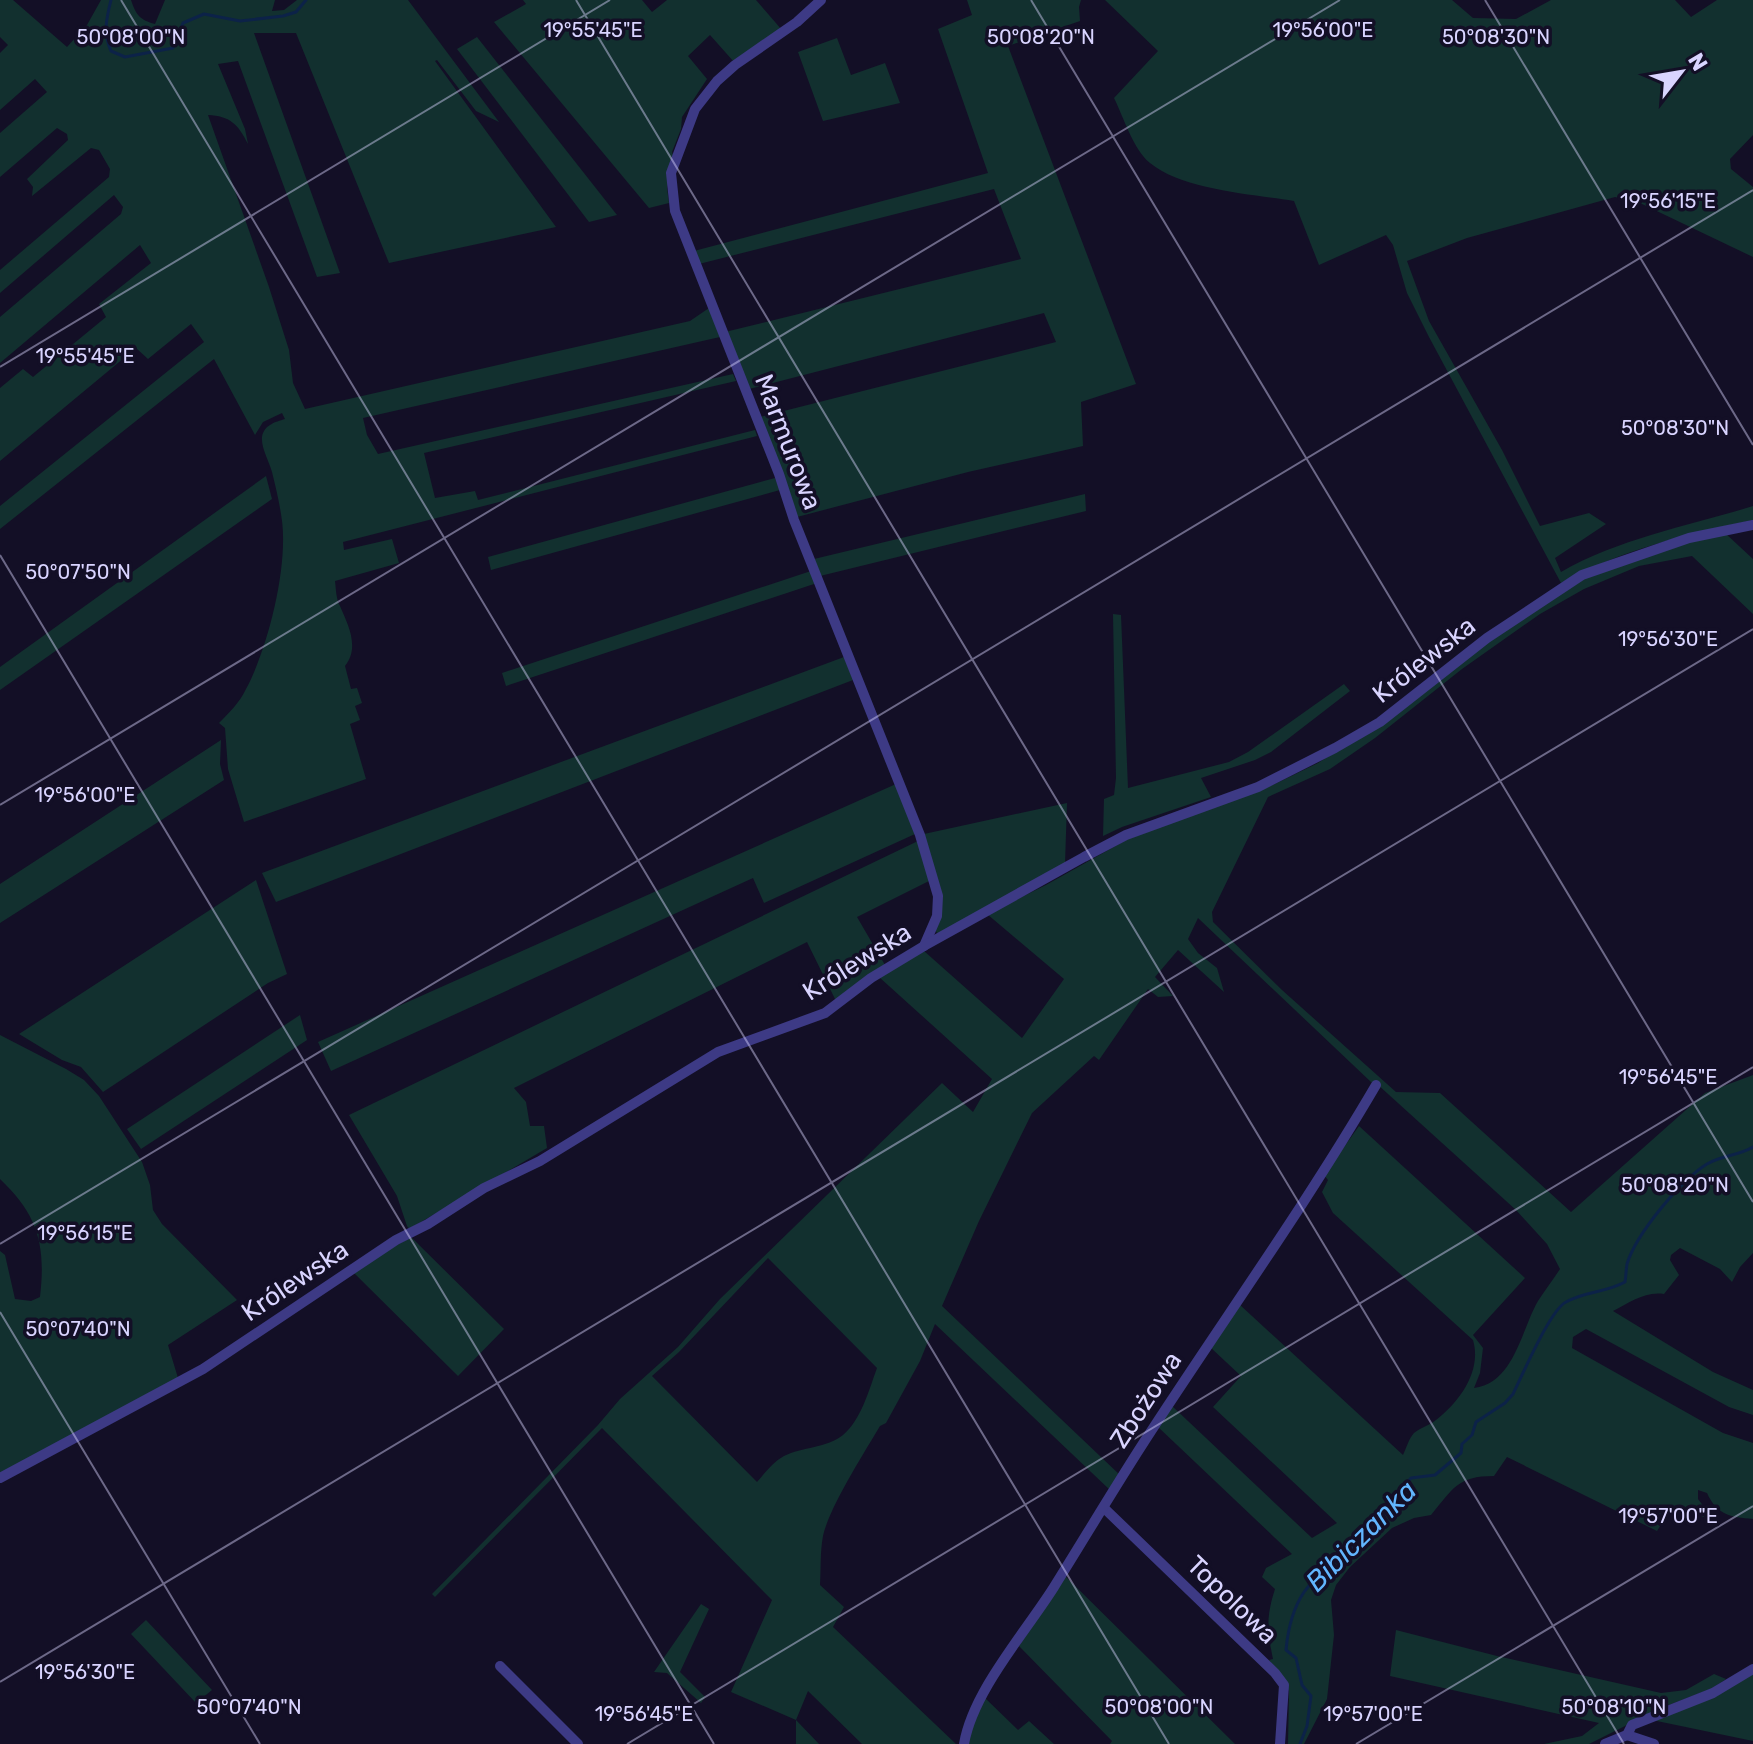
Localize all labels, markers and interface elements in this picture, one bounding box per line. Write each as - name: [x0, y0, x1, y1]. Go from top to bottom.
- text: 19°55'45"E: [543, 18, 643, 42]
- text: 19°56'00"E: [1273, 18, 1373, 42]
- text: 50°08'00"N: [77, 25, 185, 49]
- text: 50°08'20"N: [987, 25, 1095, 49]
- text: 50°08'30"N: [1442, 25, 1550, 49]
- north arrow: [1641, 32, 1721, 112]
- text: N: [1682, 48, 1713, 76]
- text: 19°56'15"E: [1620, 189, 1716, 213]
- text: 19°55'45"E: [35, 344, 135, 368]
- street label: Marmurowa: [748, 370, 828, 514]
- text: 50°08'30"N: [1621, 416, 1729, 440]
- text: 50°07'50"N: [25, 560, 131, 584]
- street label: Królewska: [1366, 610, 1482, 710]
- text: 19°56'30"E: [1618, 627, 1718, 651]
- text: 19°56'00"E: [35, 783, 135, 807]
- street label: Królewska: [797, 917, 917, 1007]
- text: 19°56'45"E: [1619, 1065, 1717, 1089]
- text: 50°08'20"N: [1621, 1173, 1729, 1197]
- text: 19°56'15"E: [37, 1221, 133, 1245]
- street label: Królewska: [236, 1234, 354, 1328]
- text: 50°07'40"N: [25, 1317, 131, 1341]
- street label: Zbożowa: [1104, 1346, 1188, 1454]
- water label: Bibiczanka: [1299, 1474, 1423, 1598]
- text: 19°57'00"E: [1618, 1504, 1718, 1528]
- street label: Topolowa: [1180, 1549, 1284, 1651]
- text: 19°56'30"E: [35, 1660, 135, 1684]
- text: 50°07'40"N: [196, 1695, 302, 1719]
- text: 50°08'00"N: [1105, 1695, 1213, 1719]
- text: 50°08'10"N: [1562, 1695, 1666, 1719]
- text: 19°56'45"E: [595, 1702, 693, 1726]
- text: 19°57'00"E: [1323, 1702, 1423, 1726]

